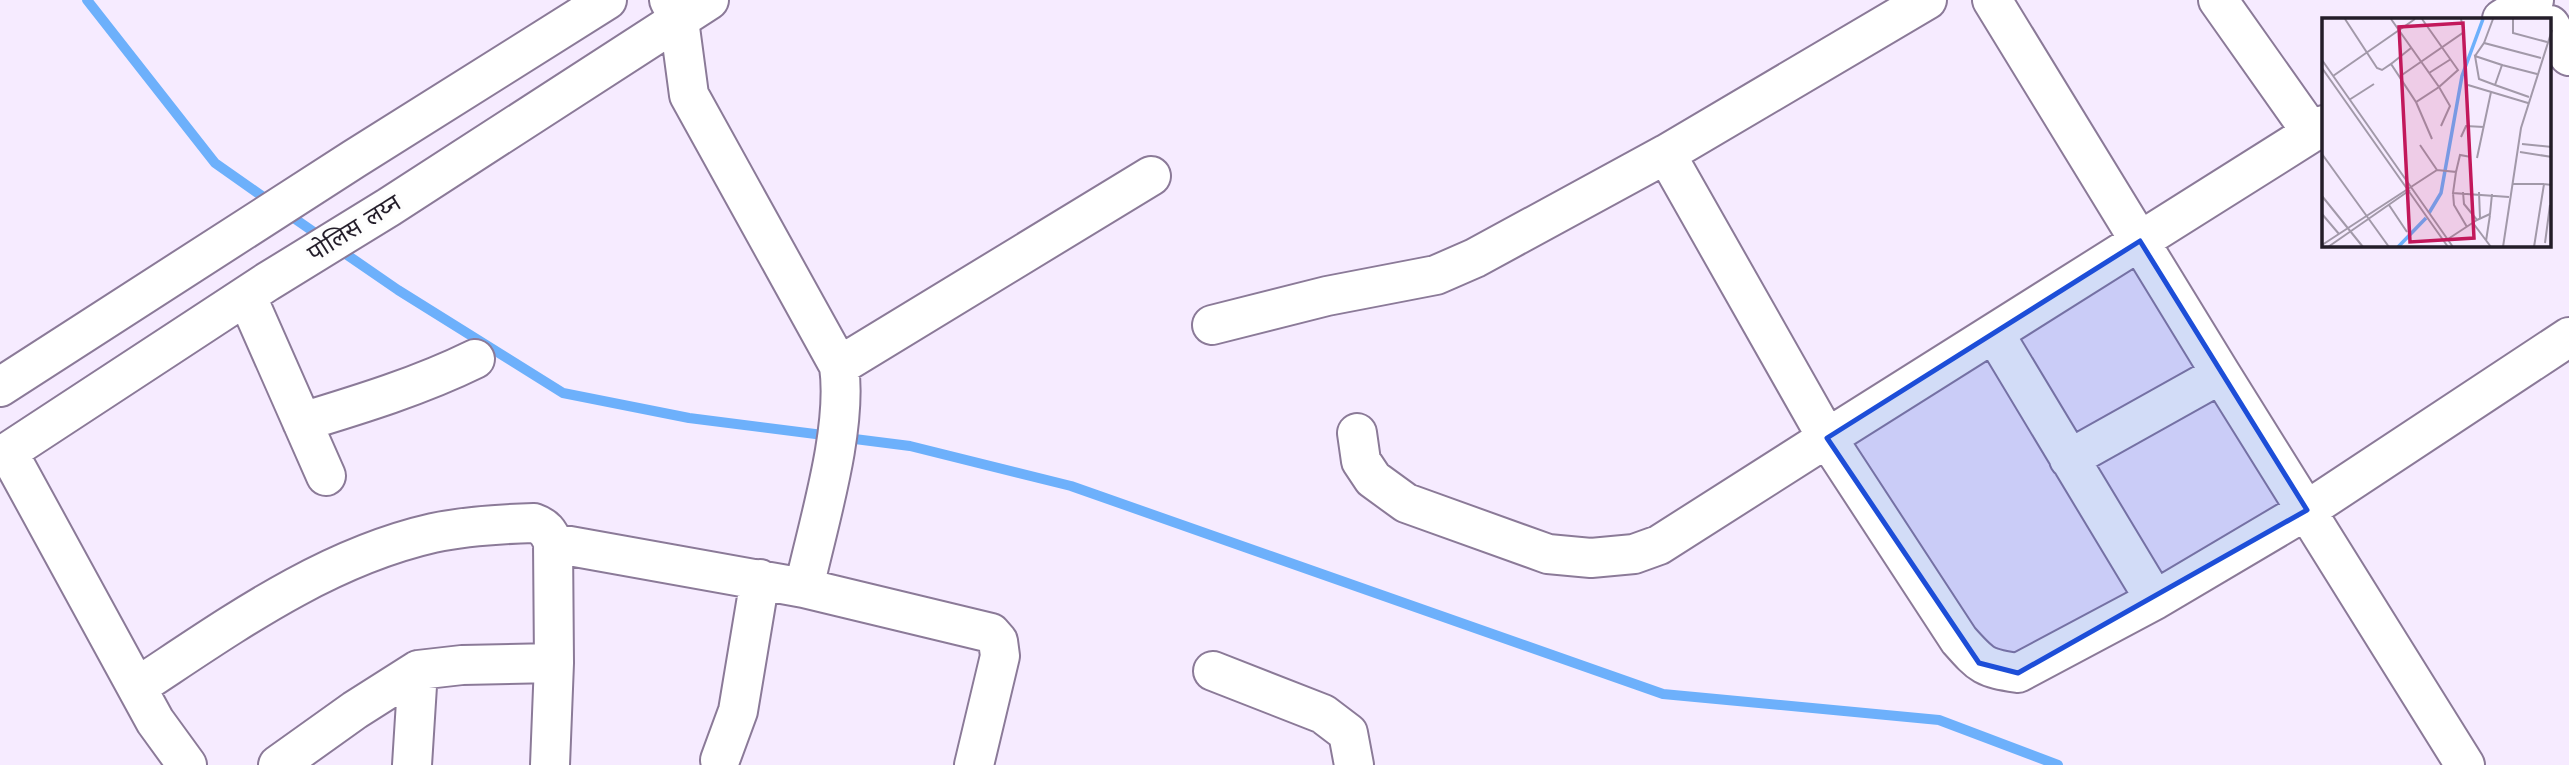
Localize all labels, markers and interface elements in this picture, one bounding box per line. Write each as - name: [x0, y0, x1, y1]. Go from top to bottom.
- inset map: [2322, 18, 2552, 247]
- street label: पोलिस लय्न: [302, 188, 406, 267]

